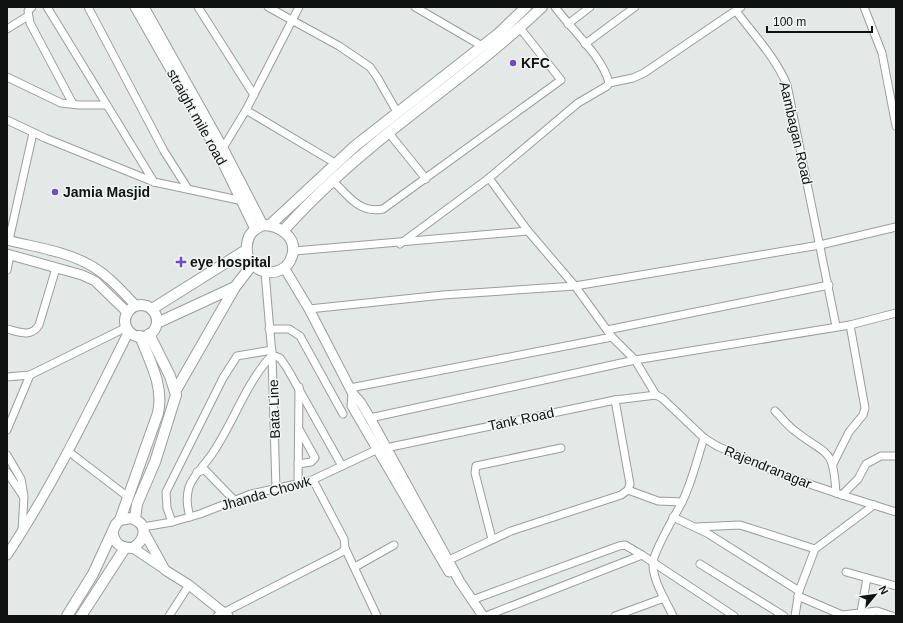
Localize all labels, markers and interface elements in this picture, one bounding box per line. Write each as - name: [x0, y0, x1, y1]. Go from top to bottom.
- scale bar: [767, 8, 872, 34]
- text: 100 m: [773, 15, 806, 29]
- place label: KFC: [521, 55, 550, 71]
- marker: KFC: [508, 58, 518, 68]
- street label: straight mile road: [164, 66, 230, 168]
- street label: Aambagan Road: [776, 80, 816, 186]
- place label: Jamia Masjid: [63, 184, 150, 200]
- marker: Jamia Masjid: [50, 187, 60, 197]
- place label: eye hospital: [190, 254, 271, 270]
- marker: eye hospital: [175, 256, 187, 268]
- street label: Bata Line: [265, 379, 283, 439]
- street label: Tank Road: [487, 404, 555, 434]
- street label: Rajendranagar: [722, 442, 814, 492]
- street label: Jhanda Chowk: [219, 472, 314, 513]
- north arrow: [855, 575, 895, 615]
- text: N: [877, 584, 891, 597]

